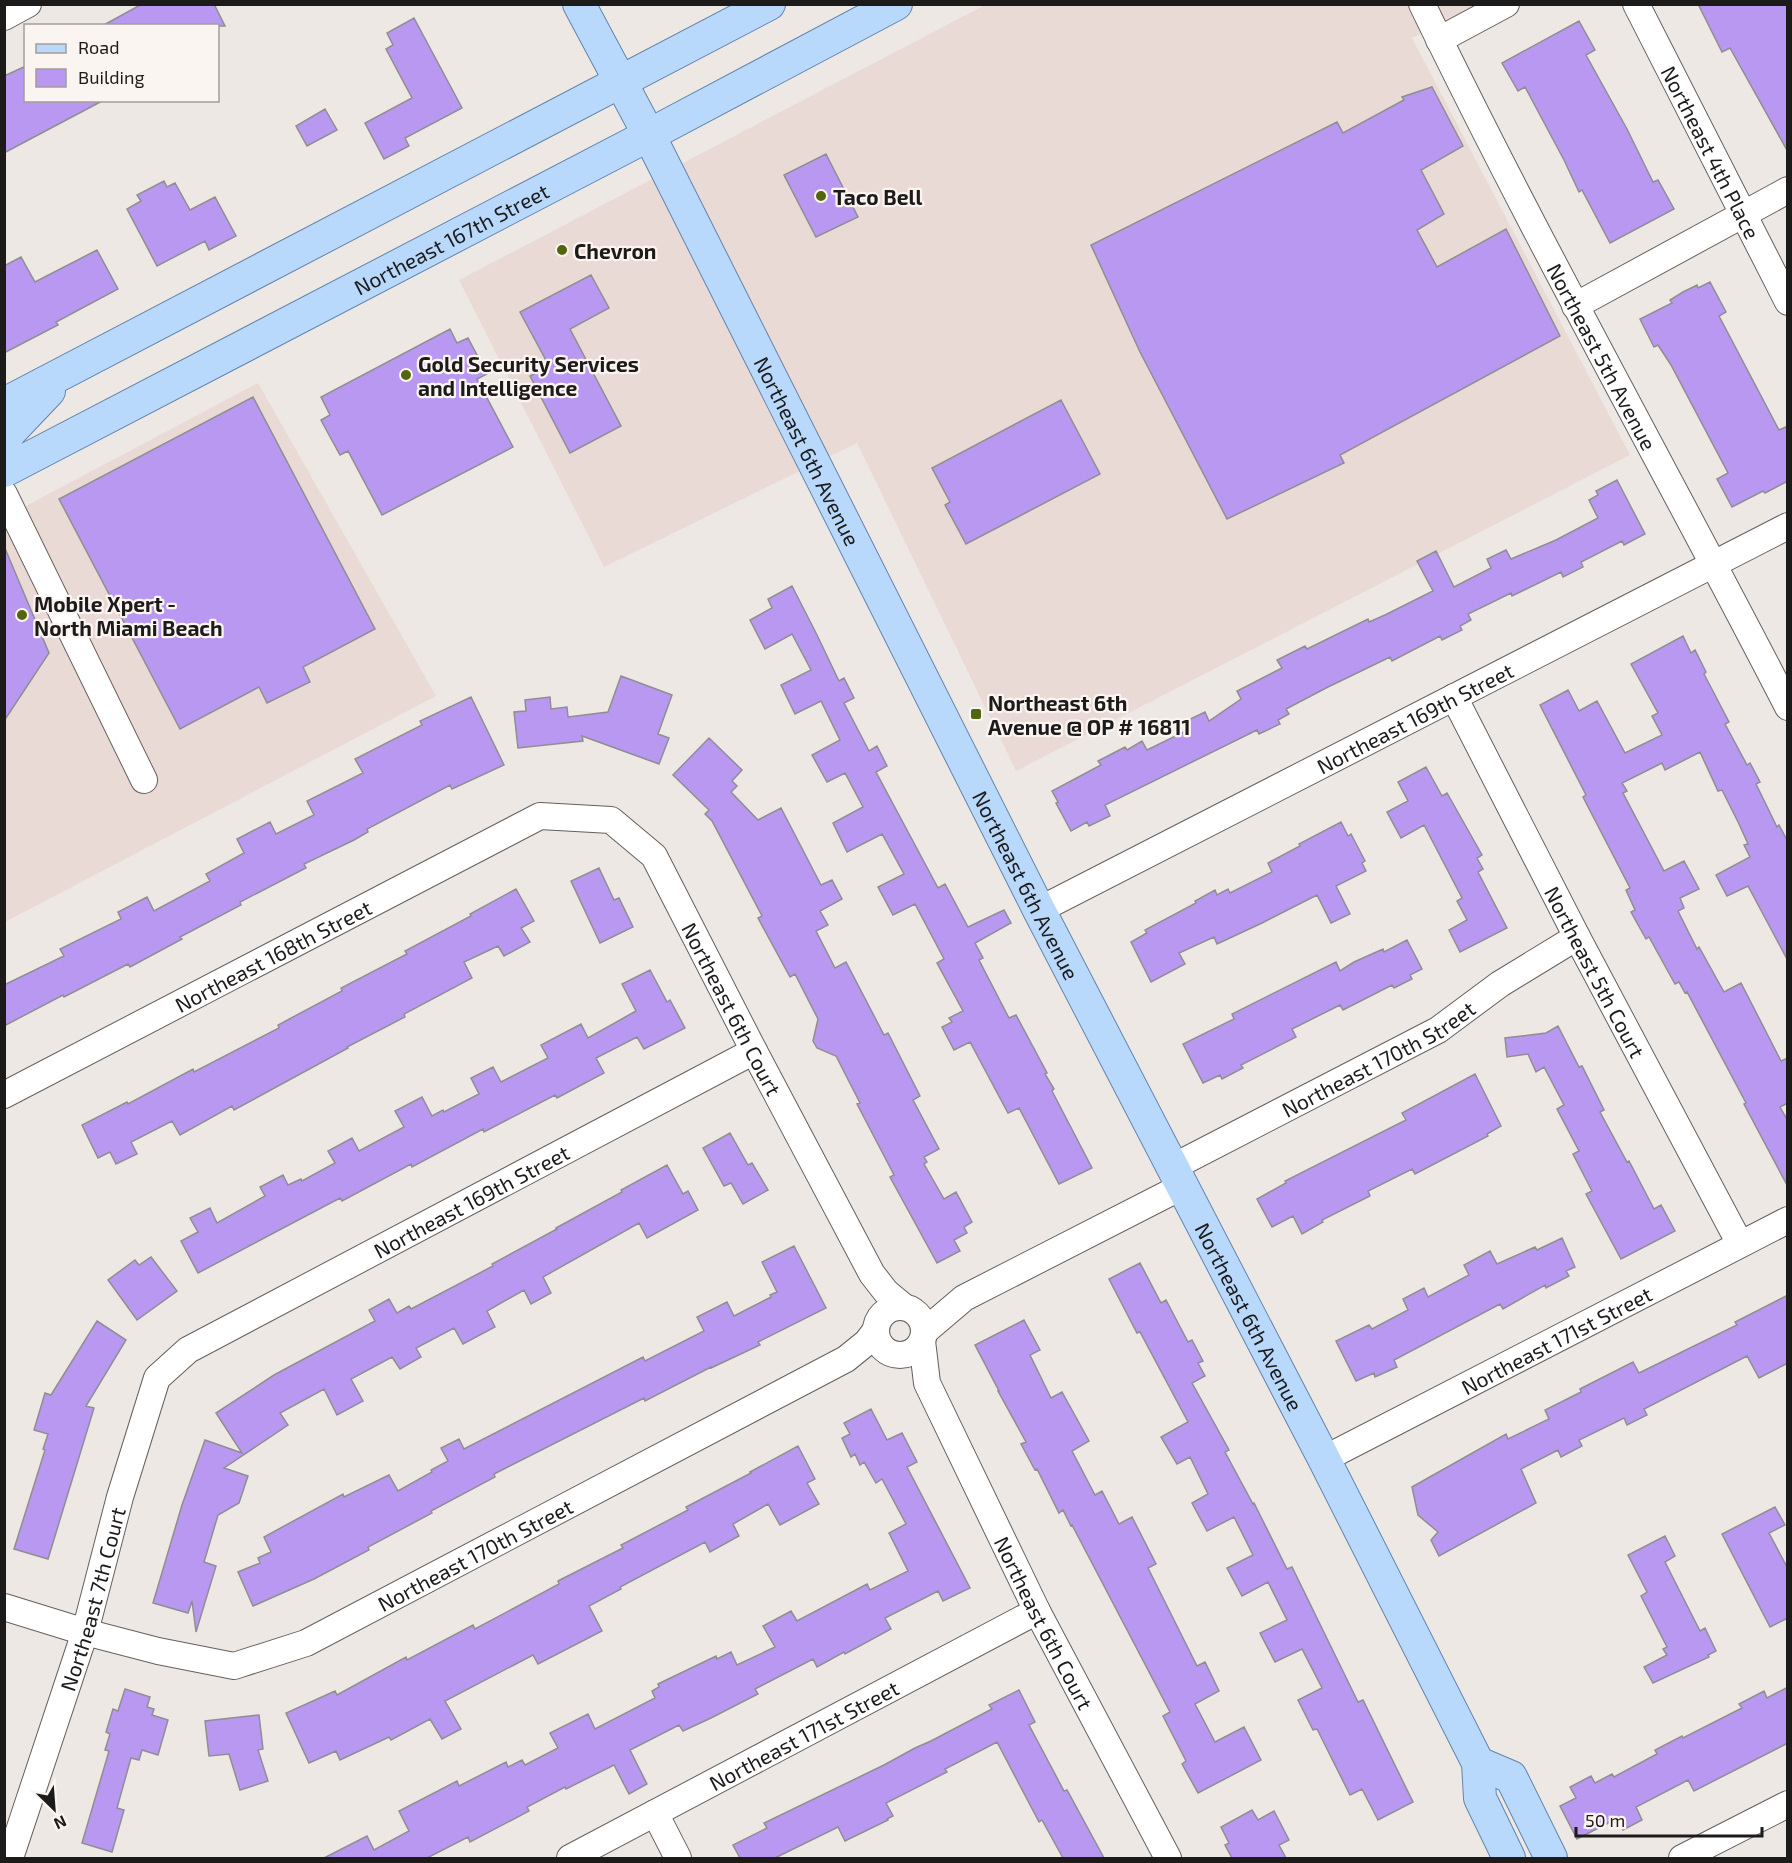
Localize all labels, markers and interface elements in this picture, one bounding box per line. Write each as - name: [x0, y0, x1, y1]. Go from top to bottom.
- legend: [24, 24, 219, 102]
- text: Road: [78, 36, 119, 58]
- street label: Northeast 4th Place: [1657, 61, 1766, 243]
- text: Building: [78, 66, 145, 88]
- street label: Northeast 167th Street: [349, 177, 553, 299]
- place label: Taco Bell: [833, 184, 922, 209]
- marker: Taco Bell: [814, 189, 828, 203]
- place label: Chevron: [574, 238, 656, 263]
- marker: Chevron: [555, 243, 569, 257]
- street label: Northeast 5th Avenue: [1543, 259, 1662, 454]
- place label: Gold Security Services and Intelligence: [418, 351, 639, 400]
- street label: Northeast 6th Avenue: [750, 352, 866, 549]
- marker: Gold Security Services and Intelligence: [399, 368, 413, 382]
- place label: Mobile Xpert - North Miami Beach: [34, 591, 223, 640]
- marker: Mobile Xpert - North Miami Beach: [15, 608, 29, 622]
- street label: Northeast 169th Street: [1312, 657, 1517, 778]
- place label: Northeast 6th Avenue @ OP # 16811: [988, 690, 1191, 739]
- marker: Northeast 6th Avenue @ OP # 16811: [969, 707, 983, 721]
- street label: Northeast 6th Avenue: [968, 786, 1085, 983]
- street label: Northeast 5th Court: [1540, 882, 1651, 1062]
- street label: Northeast 168th Street: [170, 894, 375, 1017]
- street label: Northeast 6th Court: [678, 918, 787, 1099]
- street label: Northeast 170th Street: [1277, 995, 1479, 1121]
- street label: Northeast 169th Street: [369, 1139, 573, 1262]
- street label: Northeast 6th Avenue: [1191, 1218, 1309, 1415]
- street label: Northeast 171st Street: [1457, 1280, 1655, 1399]
- street label: Northeast 170th Street: [373, 1493, 577, 1616]
- street label: Northeast 7th Court: [54, 1504, 129, 1694]
- street label: Northeast 6th Court: [990, 1532, 1099, 1713]
- street label: Northeast 171st Street: [704, 1674, 902, 1795]
- north arrow: [24, 1779, 84, 1839]
- scale bar: [1576, 1800, 1762, 1838]
- text: 50 m: [1585, 1809, 1625, 1831]
- text: N: [51, 1812, 70, 1834]

